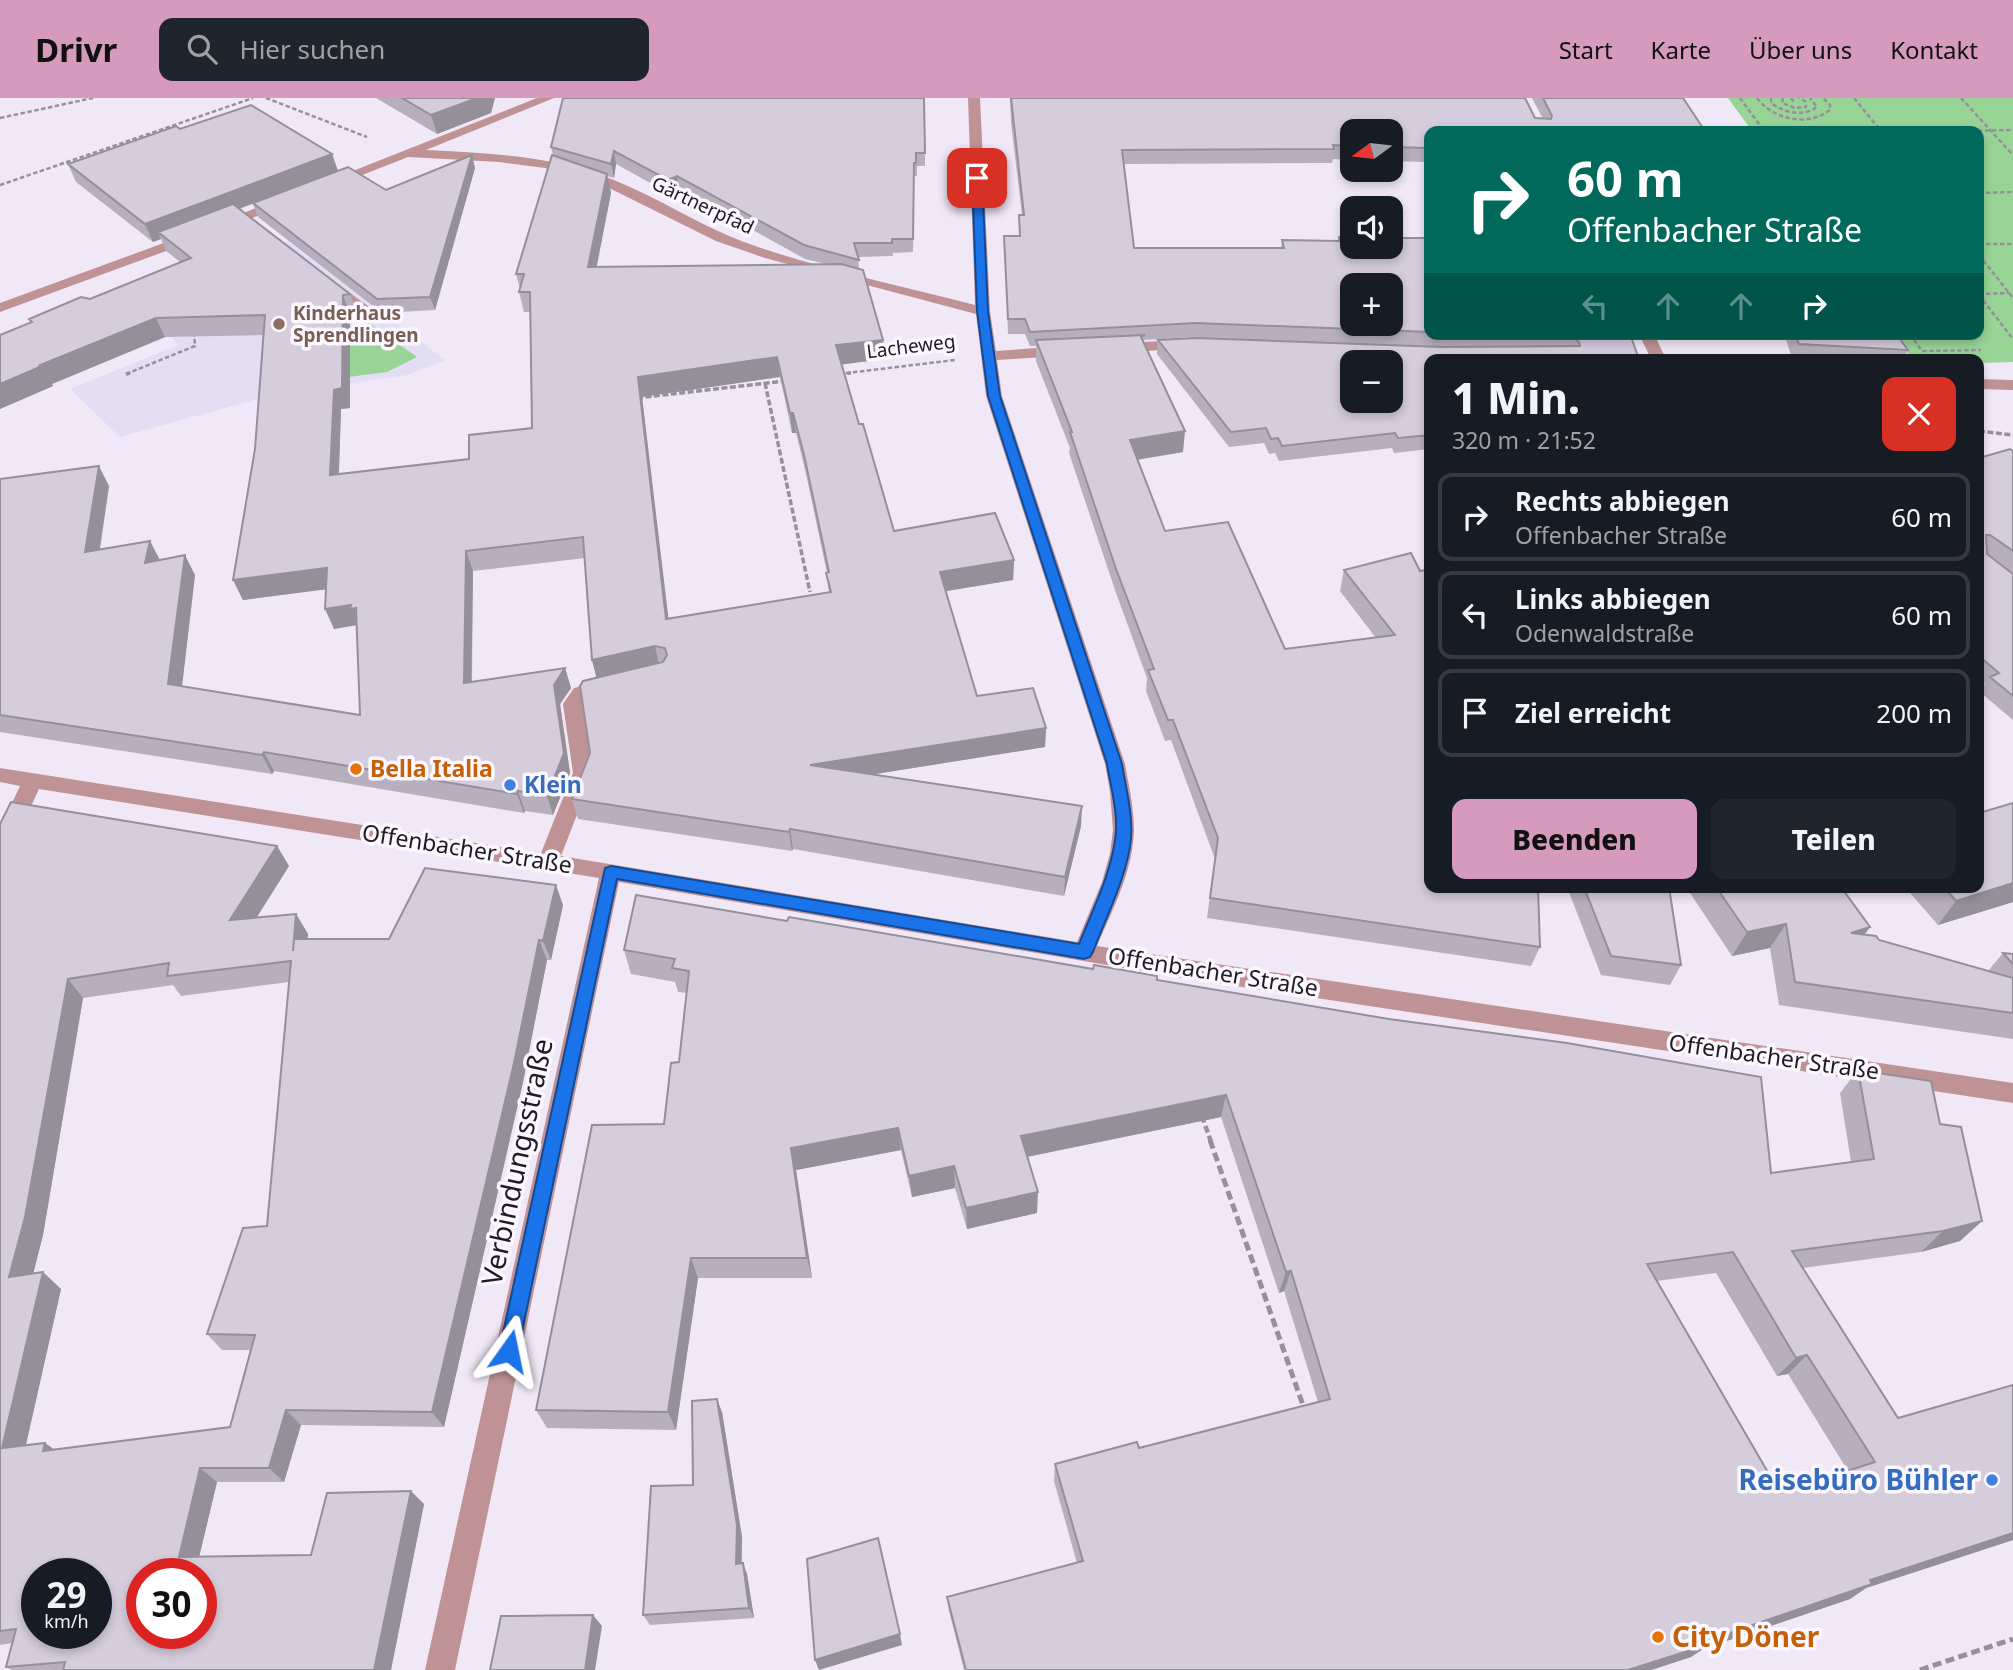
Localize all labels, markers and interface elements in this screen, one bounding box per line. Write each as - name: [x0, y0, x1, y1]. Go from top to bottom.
- search box: [159, 18, 649, 81]
- text: Drivr: [35, 27, 117, 72]
- icon: search: [183, 30, 221, 68]
- text: Hier suchen: [239, 31, 385, 67]
- text: Start: [1559, 33, 1613, 66]
- text: Karte: [1651, 33, 1711, 66]
- text: Über uns: [1749, 33, 1852, 66]
- text: Kontakt: [1890, 33, 1978, 66]
- north arrow: [1340, 119, 1404, 182]
- map controls: [1340, 119, 1403, 413]
- text: 60 m: [1567, 145, 1684, 211]
- pin: [947, 148, 1007, 208]
- icon: right: [1452, 154, 1543, 245]
- icon: arrive: [958, 159, 996, 197]
- street label: Gärtnerpfad: [648, 170, 758, 240]
- button: sound: [1340, 196, 1403, 259]
- text: Offenbacher Straße: [1567, 208, 1862, 251]
- button: +: [1340, 273, 1403, 336]
- icon: left: [1576, 287, 1614, 325]
- icon: ahead: [1649, 287, 1687, 325]
- icon: ahead: [1722, 287, 1760, 325]
- icon: right: [1795, 287, 1833, 325]
- place label: Kinderhaus Sprendlingen: [293, 300, 419, 348]
- marker: Kinderhaus Sprendlingen: [271, 316, 287, 332]
- street label: Lacheweg: [865, 328, 957, 364]
- button: −: [1340, 350, 1403, 413]
- text: 1 Min.: [1452, 369, 1580, 426]
- button: close: [1882, 377, 1956, 451]
- text: 320 m · 21:52: [1452, 424, 1596, 456]
- text: Rechts abbiegen: [1515, 483, 1730, 519]
- icon: right: [1456, 498, 1494, 536]
- text: 60 m: [1891, 499, 1952, 535]
- text: Offenbacher Straße: [1515, 519, 1727, 551]
- text: Links abbiegen: [1515, 581, 1711, 617]
- icon: left: [1456, 596, 1494, 634]
- text: 60 m: [1891, 597, 1952, 633]
- text: Odenwaldstraße: [1515, 617, 1694, 649]
- icon: arrive: [1456, 694, 1494, 732]
- text: Ziel erreicht: [1515, 695, 1671, 731]
- text: 200 m: [1876, 695, 1952, 731]
- place label: Bella Italia: [370, 752, 493, 784]
- marker: Bella Italia: [348, 761, 364, 777]
- place label: Klein: [524, 768, 582, 800]
- marker: Klein: [502, 777, 518, 793]
- button: Beenden: [1452, 799, 1697, 879]
- button: Teilen: [1711, 799, 1956, 879]
- street label: Offenbacher Straße: [360, 816, 574, 880]
- street label: Offenbacher Straße: [1106, 939, 1320, 1003]
- street label: Offenbacher Straße: [1667, 1025, 1881, 1087]
- street label: Verbindungsstraße: [471, 1035, 561, 1289]
- position arrow: [472, 1314, 546, 1388]
- place label: Reisebüro Bühler: [1739, 1460, 1978, 1498]
- marker: Reisebüro Bühler: [1984, 1472, 2000, 1488]
- speed limit sign: 30: [126, 1558, 217, 1649]
- text: 29: [46, 1571, 87, 1618]
- text: km/h: [44, 1609, 89, 1633]
- place label: City Döner: [1672, 1617, 1820, 1655]
- marker: City Döner: [1650, 1629, 1666, 1645]

